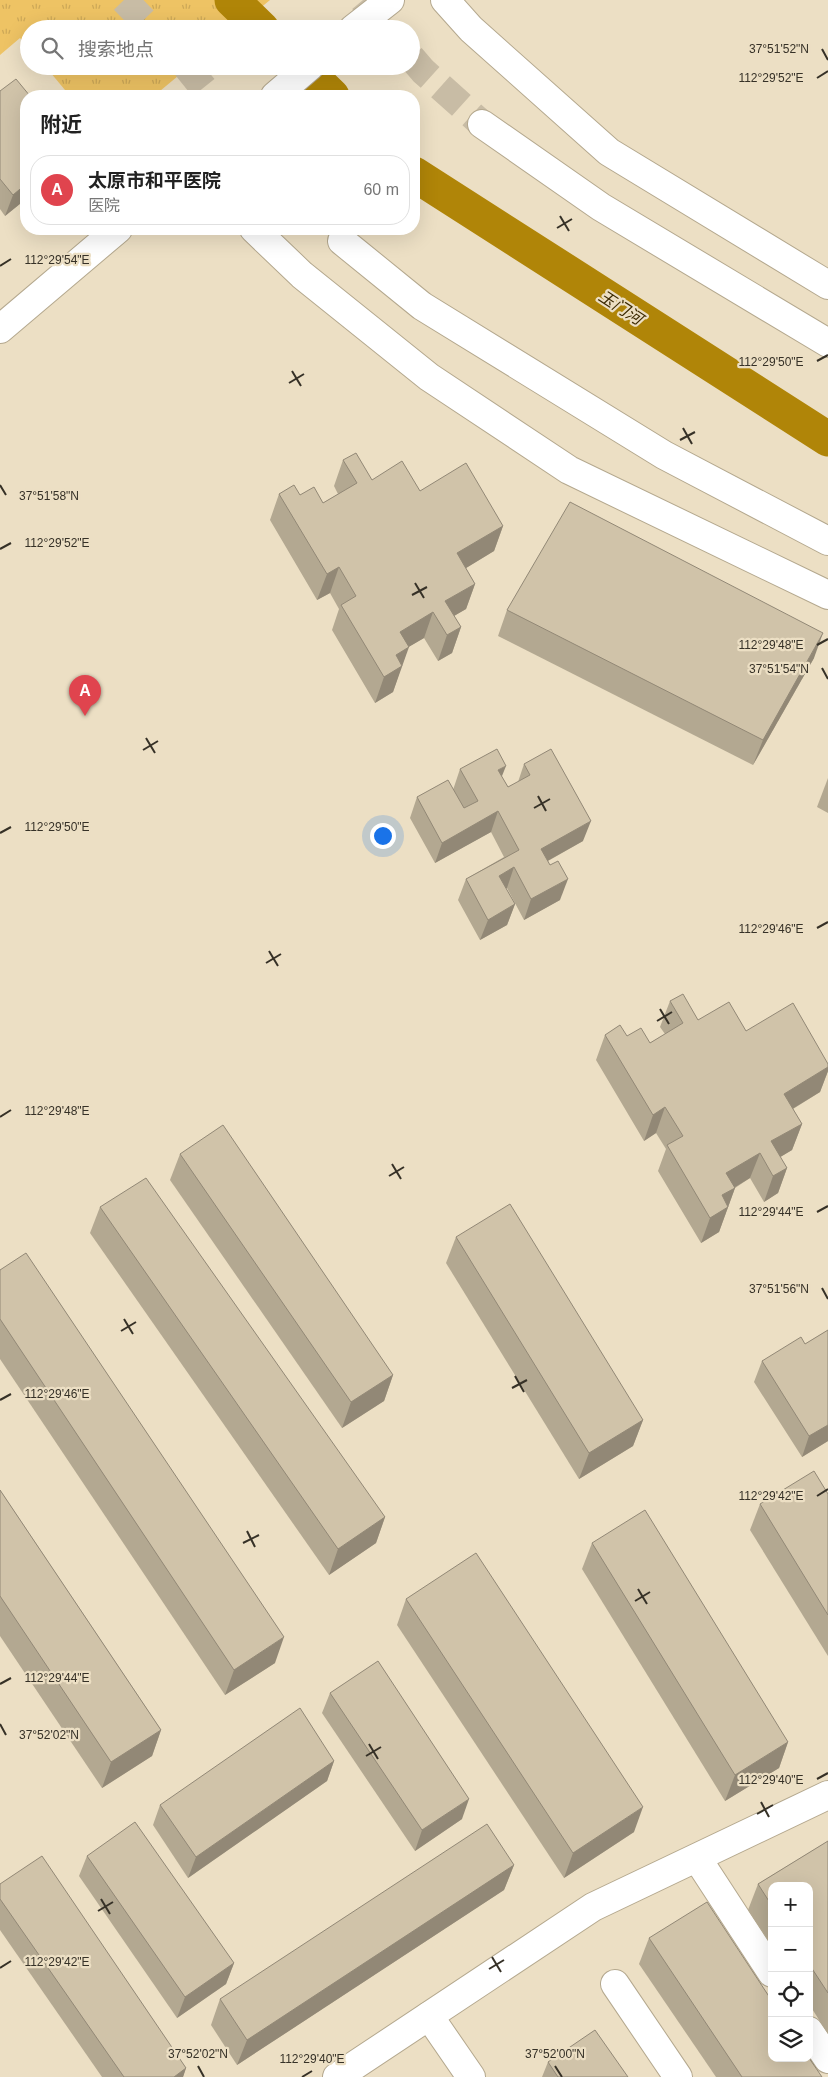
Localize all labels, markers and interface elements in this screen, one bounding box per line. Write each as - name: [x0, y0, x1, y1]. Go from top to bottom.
- search box: [20, 20, 420, 75]
- icon: search: [38, 34, 66, 62]
- text: 搜索地点: [78, 39, 154, 60]
- text: 37°51'52"N: [749, 42, 809, 56]
- text: 112°29'52"E: [738, 71, 804, 85]
- text: 附近: [40, 113, 82, 136]
- text: 太原市和平医院: [88, 170, 221, 191]
- text: A: [51, 181, 63, 198]
- text: 60 m: [363, 181, 399, 198]
- text: 医院: [88, 197, 120, 214]
- text: 112°29'54"E: [24, 253, 90, 267]
- water label: 玉门河: [596, 287, 648, 329]
- text: 112°29'50"E: [738, 355, 804, 369]
- text: 37°51'58"N: [19, 489, 79, 503]
- text: 112°29'52"E: [24, 536, 90, 550]
- text: 112°29'48"E: [738, 638, 804, 652]
- text: 37°51'54"N: [749, 662, 809, 676]
- pin: A: [69, 675, 101, 716]
- text: 112°29'50"E: [24, 820, 90, 834]
- your location: [370, 823, 396, 849]
- text: 112°29'46"E: [738, 922, 804, 936]
- text: 112°29'48"E: [24, 1104, 90, 1118]
- text: 112°29'44"E: [738, 1205, 804, 1219]
- text: 37°51'56"N: [749, 1282, 809, 1296]
- text: 112°29'46"E: [24, 1387, 90, 1401]
- text: 112°29'42"E: [738, 1489, 804, 1503]
- text: 112°29'44"E: [24, 1671, 90, 1685]
- text: 37°52'02"N: [19, 1728, 79, 1742]
- text: 112°29'40"E: [738, 1773, 804, 1787]
- map controls: [768, 1882, 813, 2062]
- button: +: [768, 1882, 813, 1927]
- button: −: [768, 1927, 813, 1972]
- text: 112°29'42"E: [24, 1955, 90, 1969]
- button: locate: [768, 1972, 813, 2017]
- button: layers: [768, 2017, 813, 2062]
- text: 37°52'02"N: [168, 2047, 228, 2061]
- text: 37°52'00"N: [525, 2047, 585, 2061]
- text: 112°29'40"E: [279, 2052, 345, 2066]

